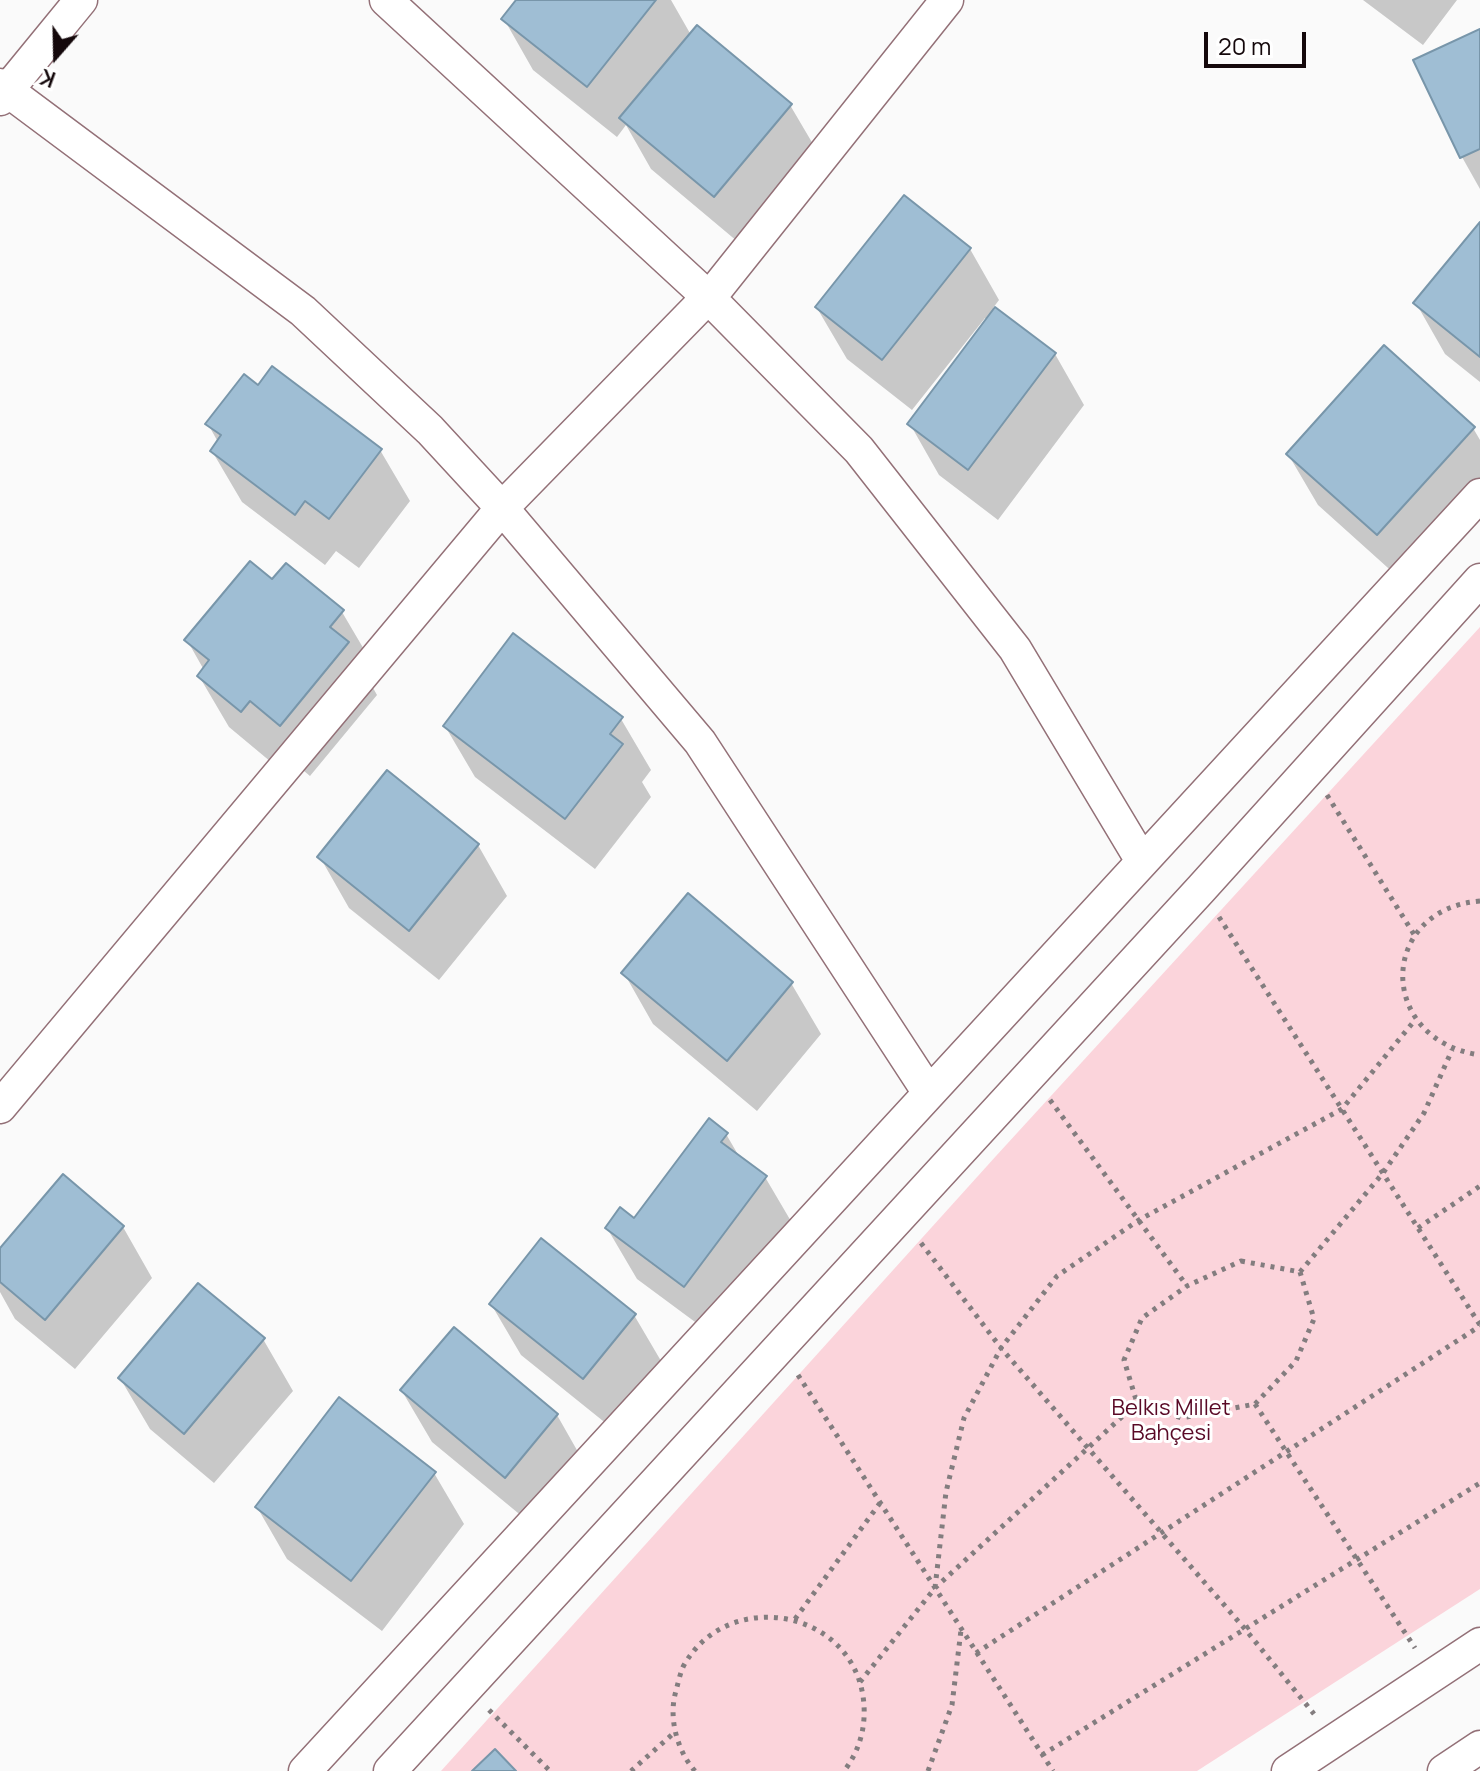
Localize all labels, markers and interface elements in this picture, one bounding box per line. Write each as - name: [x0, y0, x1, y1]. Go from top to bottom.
- north arrow: [16, 16, 96, 96]
- scale bar: [1208, 16, 1310, 66]
- text: 20 m: [1218, 29, 1271, 62]
- text: K: [36, 62, 60, 95]
- park label: Belkıs Millet Bahçesi: [1111, 1396, 1231, 1448]

